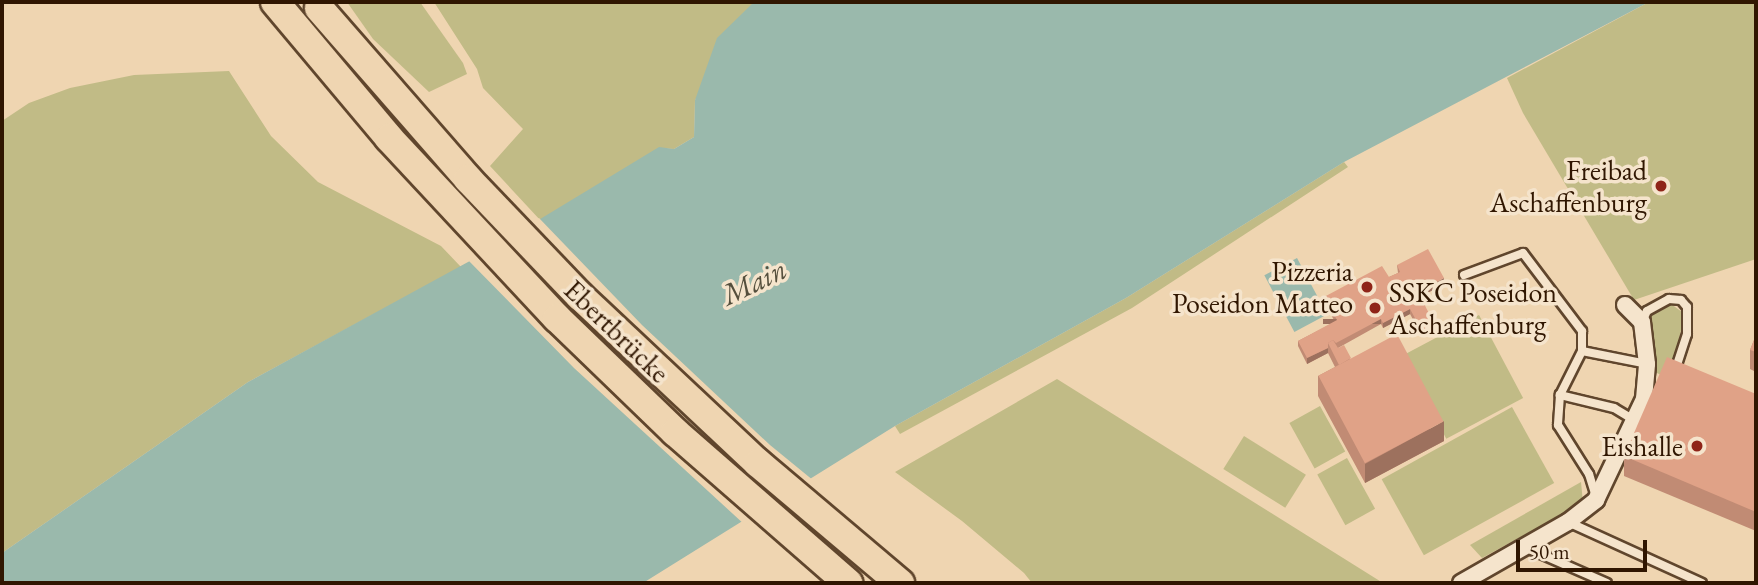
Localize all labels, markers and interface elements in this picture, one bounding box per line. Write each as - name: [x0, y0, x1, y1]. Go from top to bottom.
- place label: Freibad Aschaffenburg: [1490, 153, 1647, 219]
- marker: Freibad Aschaffenburg: [1653, 178, 1669, 194]
- water label: Main: [716, 251, 792, 313]
- place label: Pizzeria Poseidon Matteo: [1172, 254, 1353, 320]
- street label: Ebertbrücke: [557, 273, 677, 389]
- place label: SSKC Poseidon Aschaffenburg: [1389, 275, 1557, 341]
- marker: Pizzeria Poseidon Matteo: [1359, 279, 1375, 295]
- marker: SSKC Poseidon Aschaffenburg: [1367, 300, 1383, 316]
- place label: Eishalle: [1601, 429, 1683, 463]
- marker: Eishalle: [1689, 438, 1705, 454]
- scale bar: [1520, 526, 1651, 570]
- text: 50 m: [1529, 538, 1570, 565]

